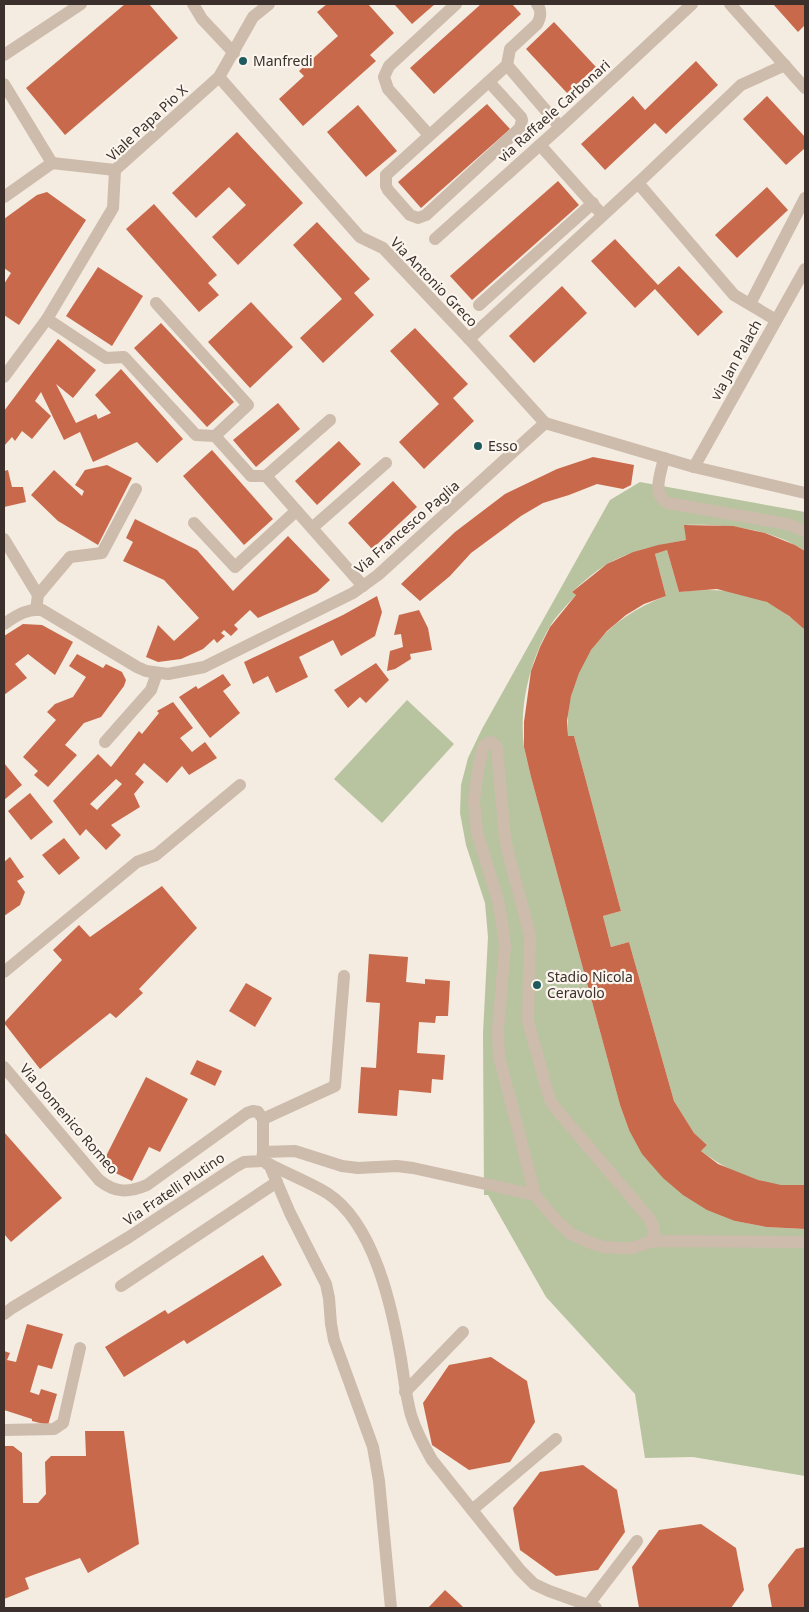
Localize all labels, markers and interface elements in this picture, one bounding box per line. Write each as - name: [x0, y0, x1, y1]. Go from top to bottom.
- place label: Manfredi: [253, 51, 313, 70]
- marker: Manfredi: [237, 55, 249, 67]
- street label: via Raffaele Carbonari: [494, 55, 614, 166]
- street label: Viale Papa Pio X: [102, 80, 192, 165]
- street label: Via Antonio Greco: [387, 233, 482, 331]
- street label: via Jan Palach: [706, 316, 766, 403]
- place label: Esso: [488, 436, 518, 455]
- marker: Esso: [472, 440, 484, 452]
- street label: Via Francesco Paglia: [350, 476, 463, 577]
- place label: Stadio Nicola Ceravolo: [547, 967, 633, 1002]
- marker: Stadio Nicola Ceravolo: [531, 979, 543, 991]
- street label: Via Domenico Romeo: [16, 1059, 123, 1178]
- street label: Via Fratelli Plutino: [119, 1148, 228, 1229]

